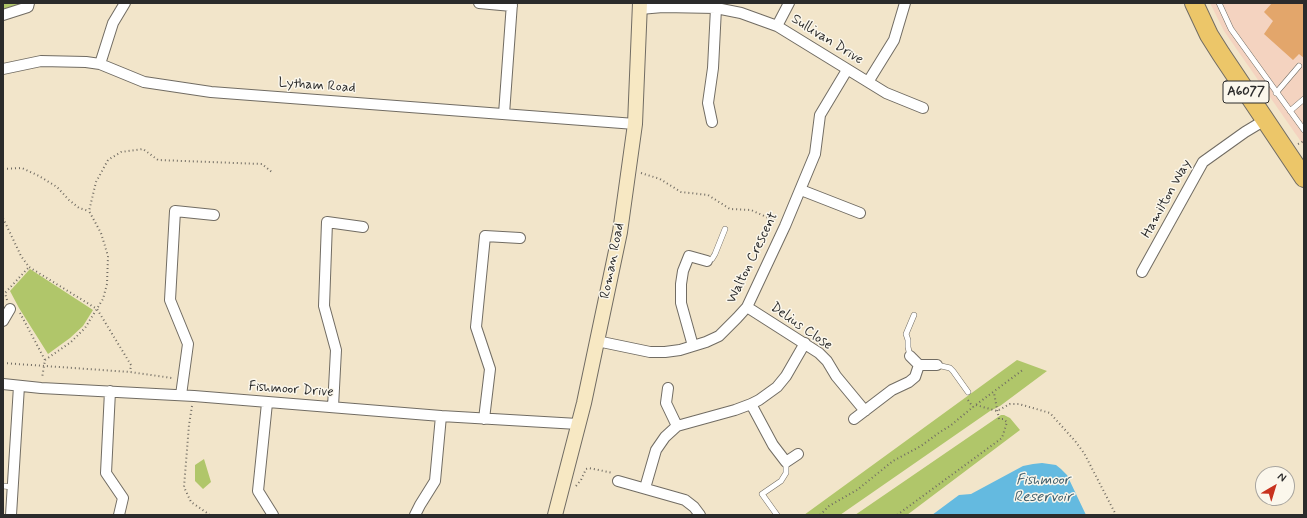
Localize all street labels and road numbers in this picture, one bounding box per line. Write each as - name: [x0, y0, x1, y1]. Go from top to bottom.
- street label: Sullivan Drive: [788, 11, 866, 69]
- street label: Lytham Road: [278, 75, 356, 97]
- road number: A6077: [1223, 81, 1269, 103]
- street label: Hamilton Way: [1138, 157, 1196, 241]
- street label: Walton Crescent: [724, 210, 782, 306]
- street label: Roman Road: [597, 222, 629, 300]
- street label: Delius Close: [767, 300, 835, 354]
- street label: Fishmoor Drive: [248, 379, 334, 401]

